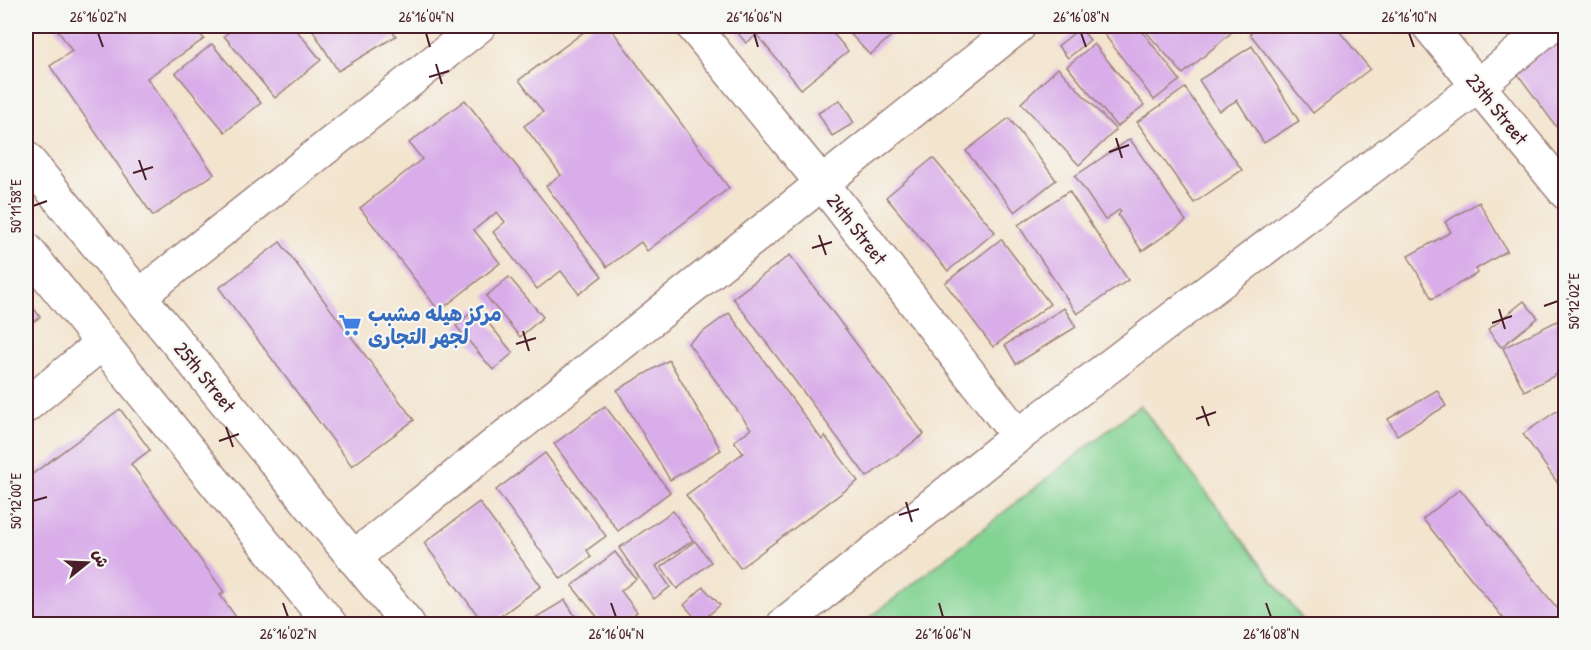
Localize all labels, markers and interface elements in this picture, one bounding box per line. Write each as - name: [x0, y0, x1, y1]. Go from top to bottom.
- text: 26°16'02"N: [70, 6, 126, 27]
- text: 26°16'04"N: [398, 6, 454, 27]
- text: 26°16'06"N: [726, 6, 782, 27]
- text: 26°16'08"N: [1053, 6, 1109, 27]
- text: 26°16'10"N: [1381, 6, 1437, 27]
- street label: 23th Street: [1460, 67, 1535, 151]
- text: 50°11'58"E: [5, 179, 26, 233]
- street label: 24th Street: [821, 188, 894, 271]
- text: 50°12'02"E: [1563, 272, 1584, 329]
- place label: مركز هيله مشبب لجهر التجارى: [368, 300, 502, 350]
- supermarket icon: مركز هيله مشبب لجهر التجارى: [337, 312, 363, 338]
- street label: 25th Street: [168, 335, 243, 419]
- text: 50°12'00"E: [5, 473, 26, 529]
- north arrow: [57, 533, 117, 593]
- text: ش: [88, 547, 114, 570]
- text: 26°16'02"N: [260, 623, 316, 644]
- text: 26°16'04"N: [588, 623, 644, 644]
- text: 26°16'06"N: [915, 623, 971, 644]
- text: 26°16'08"N: [1243, 623, 1299, 644]

